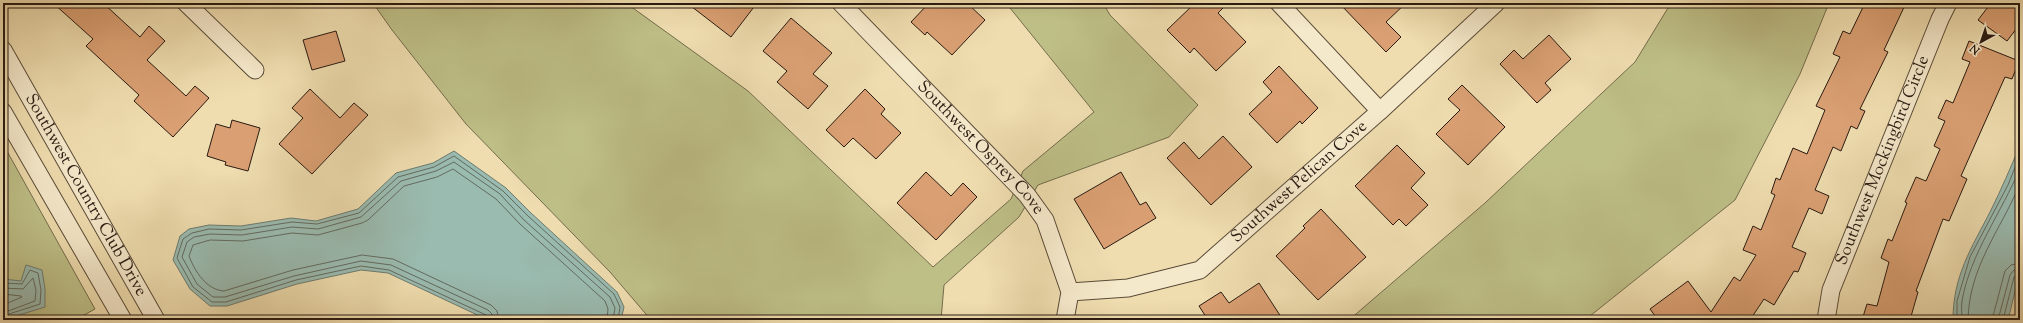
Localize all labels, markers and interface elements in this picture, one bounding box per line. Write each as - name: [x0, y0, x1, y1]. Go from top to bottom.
- north arrow: [1961, 22, 2001, 62]
- text: N: [1967, 40, 1984, 58]
- street label: Southwest Mockingbird Circle: [1830, 52, 1936, 269]
- street label: Southwest Osprey Cove: [911, 76, 1050, 220]
- street label: Southwest Country Club Drive: [18, 90, 152, 301]
- street label: Southwest Pelican Cove: [1226, 115, 1373, 249]

